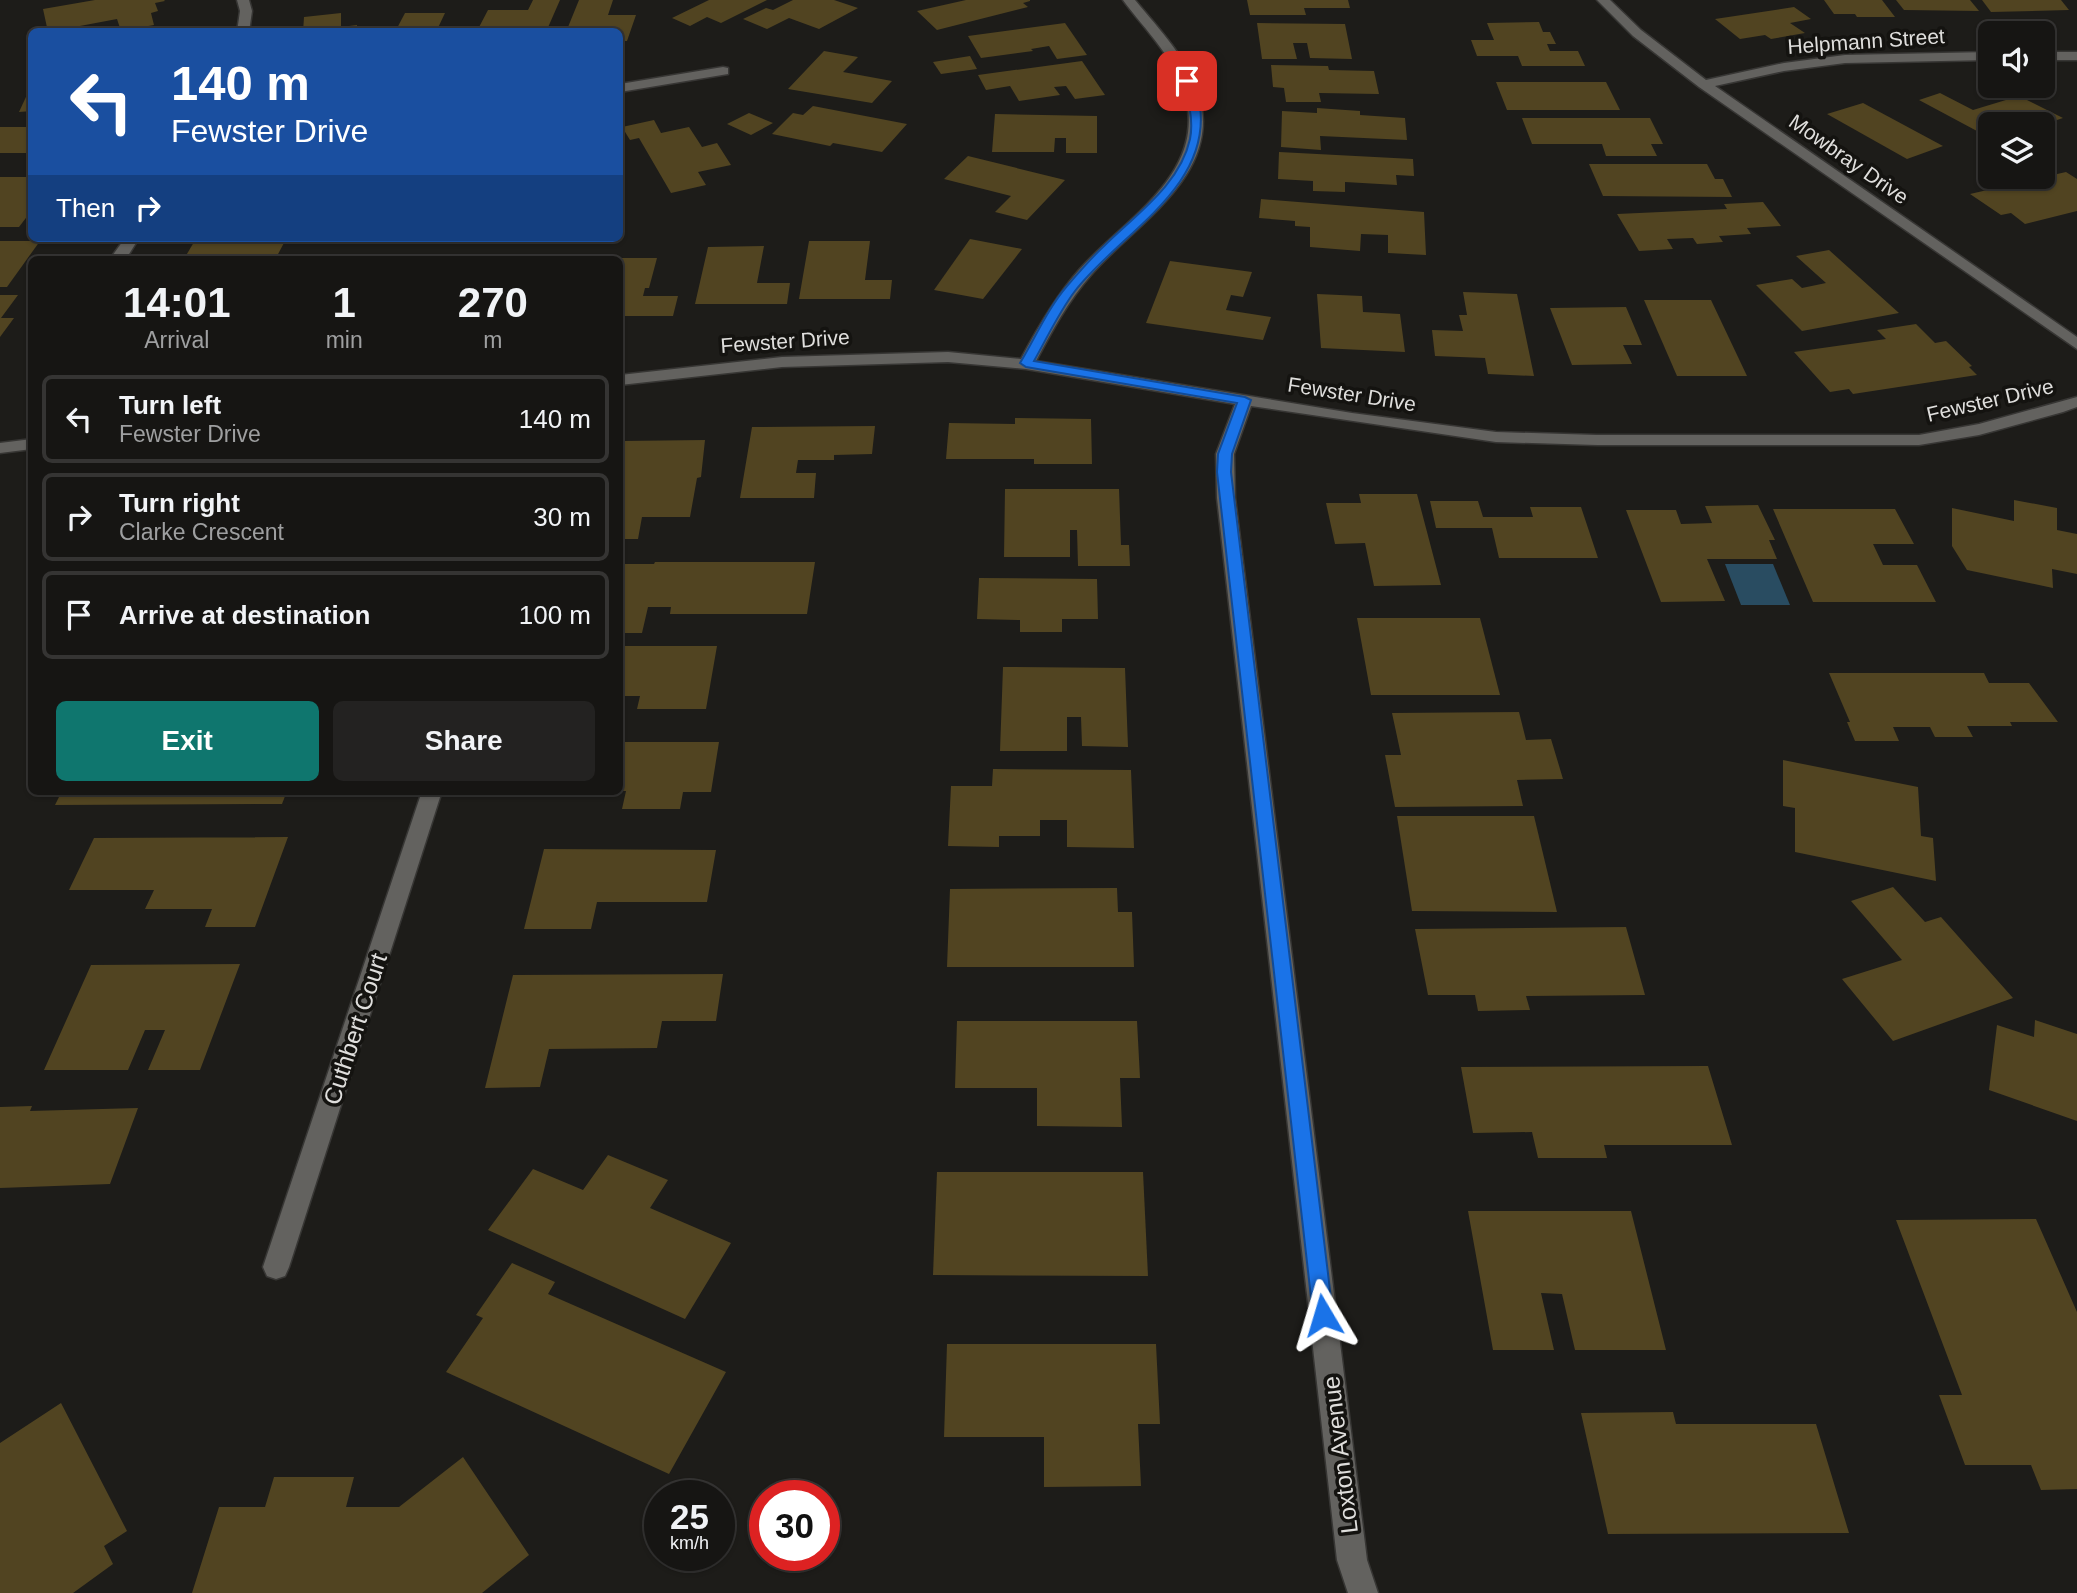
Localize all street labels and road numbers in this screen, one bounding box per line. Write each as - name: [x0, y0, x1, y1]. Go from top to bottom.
- street label: Helpmann Street: [1787, 24, 1946, 58]
- street label: Mowbray Drive: [1785, 109, 1913, 209]
- street label: Fewster Drive: [720, 325, 850, 357]
- street label: Fewster Drive: [1286, 373, 1418, 415]
- street label: Fewster Drive: [1924, 374, 2056, 426]
- street label: Cuthbert Court: [318, 950, 392, 1108]
- street label: Loxton Avenue: [1317, 1375, 1363, 1535]

